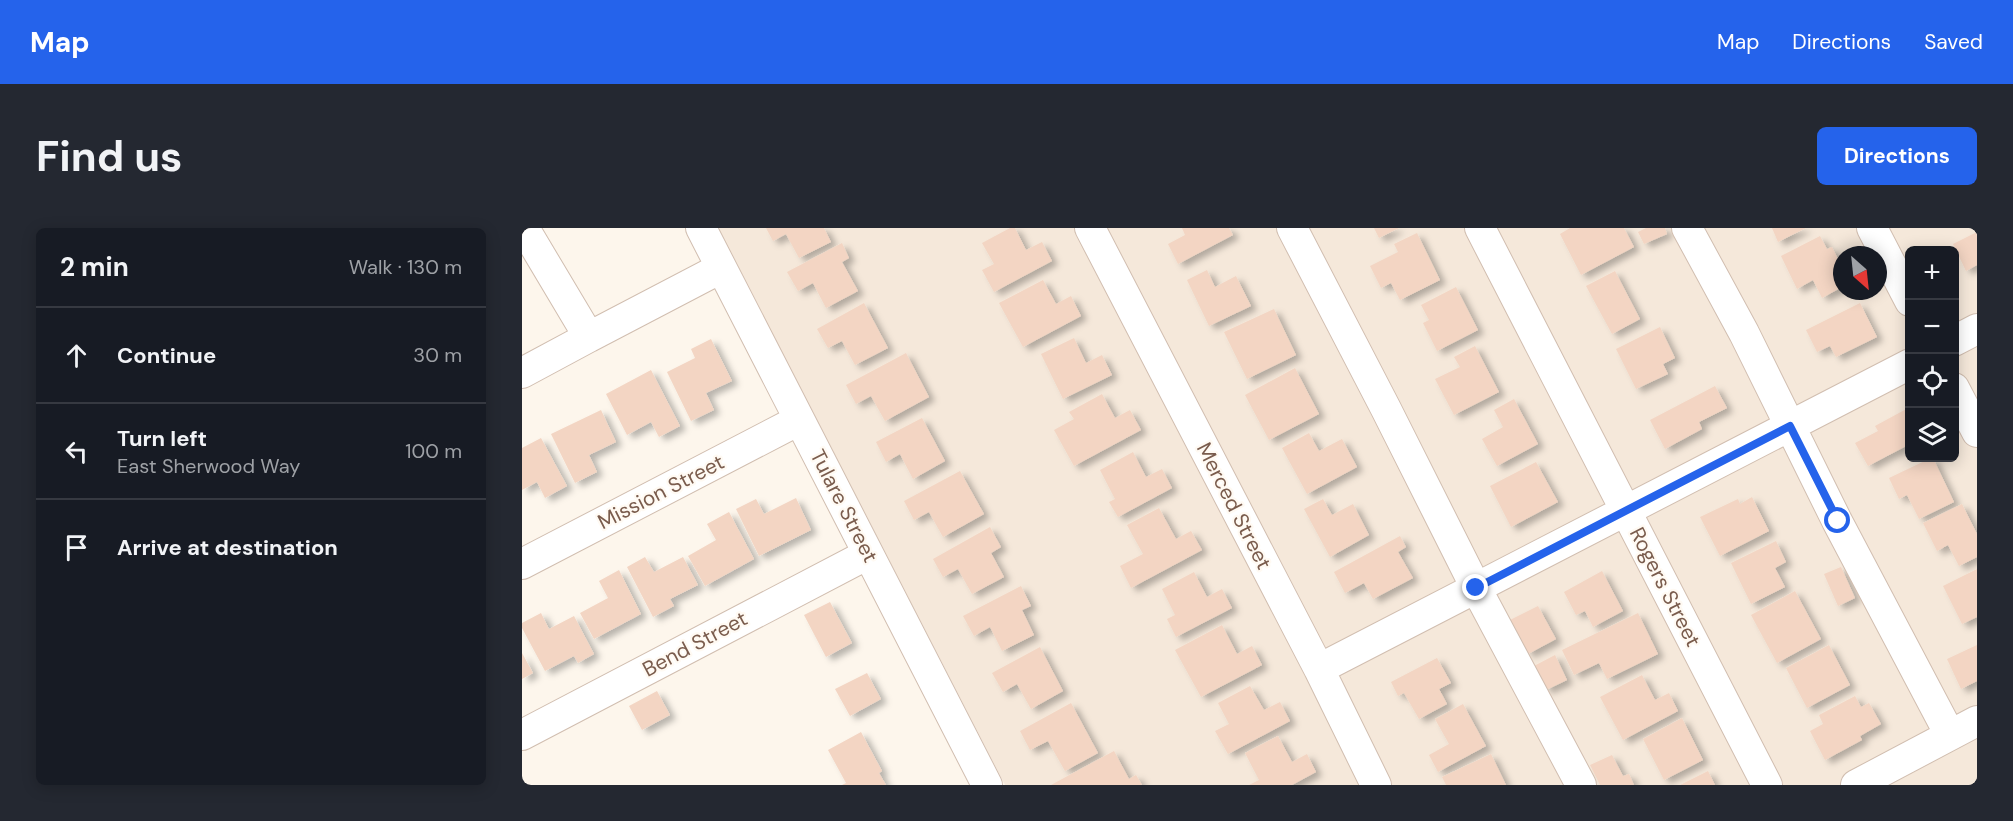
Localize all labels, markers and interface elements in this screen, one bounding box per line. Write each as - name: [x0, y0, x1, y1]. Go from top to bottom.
- text: Map: [30, 24, 90, 61]
- text: Map: [1717, 28, 1759, 56]
- text: Directions: [1792, 28, 1891, 56]
- text: Saved: [1924, 28, 1983, 56]
- button: Directions: [1817, 127, 1977, 185]
- text: Find us: [36, 129, 182, 184]
- north arrow: [1833, 246, 1887, 300]
- map controls: [1905, 246, 1959, 462]
- button: +: [1905, 246, 1959, 300]
- text: 2 min: [60, 250, 129, 284]
- text: Walk · 130 m: [349, 254, 462, 280]
- button: −: [1905, 300, 1959, 354]
- icon: ahead: [60, 339, 93, 372]
- text: Continue: [117, 341, 216, 370]
- text: 30 m: [413, 342, 462, 368]
- button: locate: [1905, 354, 1959, 408]
- button: layers: [1905, 408, 1959, 462]
- text: Turn left: [117, 424, 207, 453]
- icon: left: [60, 435, 93, 468]
- text: 100 m: [405, 438, 462, 464]
- street label: Merced Street: [1190, 438, 1278, 574]
- street label: Tulare Street: [804, 445, 884, 567]
- street label: Mission Street: [593, 448, 729, 536]
- text: East Sherwood Way: [117, 453, 300, 479]
- route start: [1824, 507, 1850, 533]
- street label: Rogers Street: [1623, 523, 1707, 651]
- icon: arrive: [60, 531, 93, 564]
- text: Arrive at destination: [117, 533, 338, 562]
- route end: [1462, 574, 1488, 600]
- street label: Bend Street: [638, 605, 752, 683]

